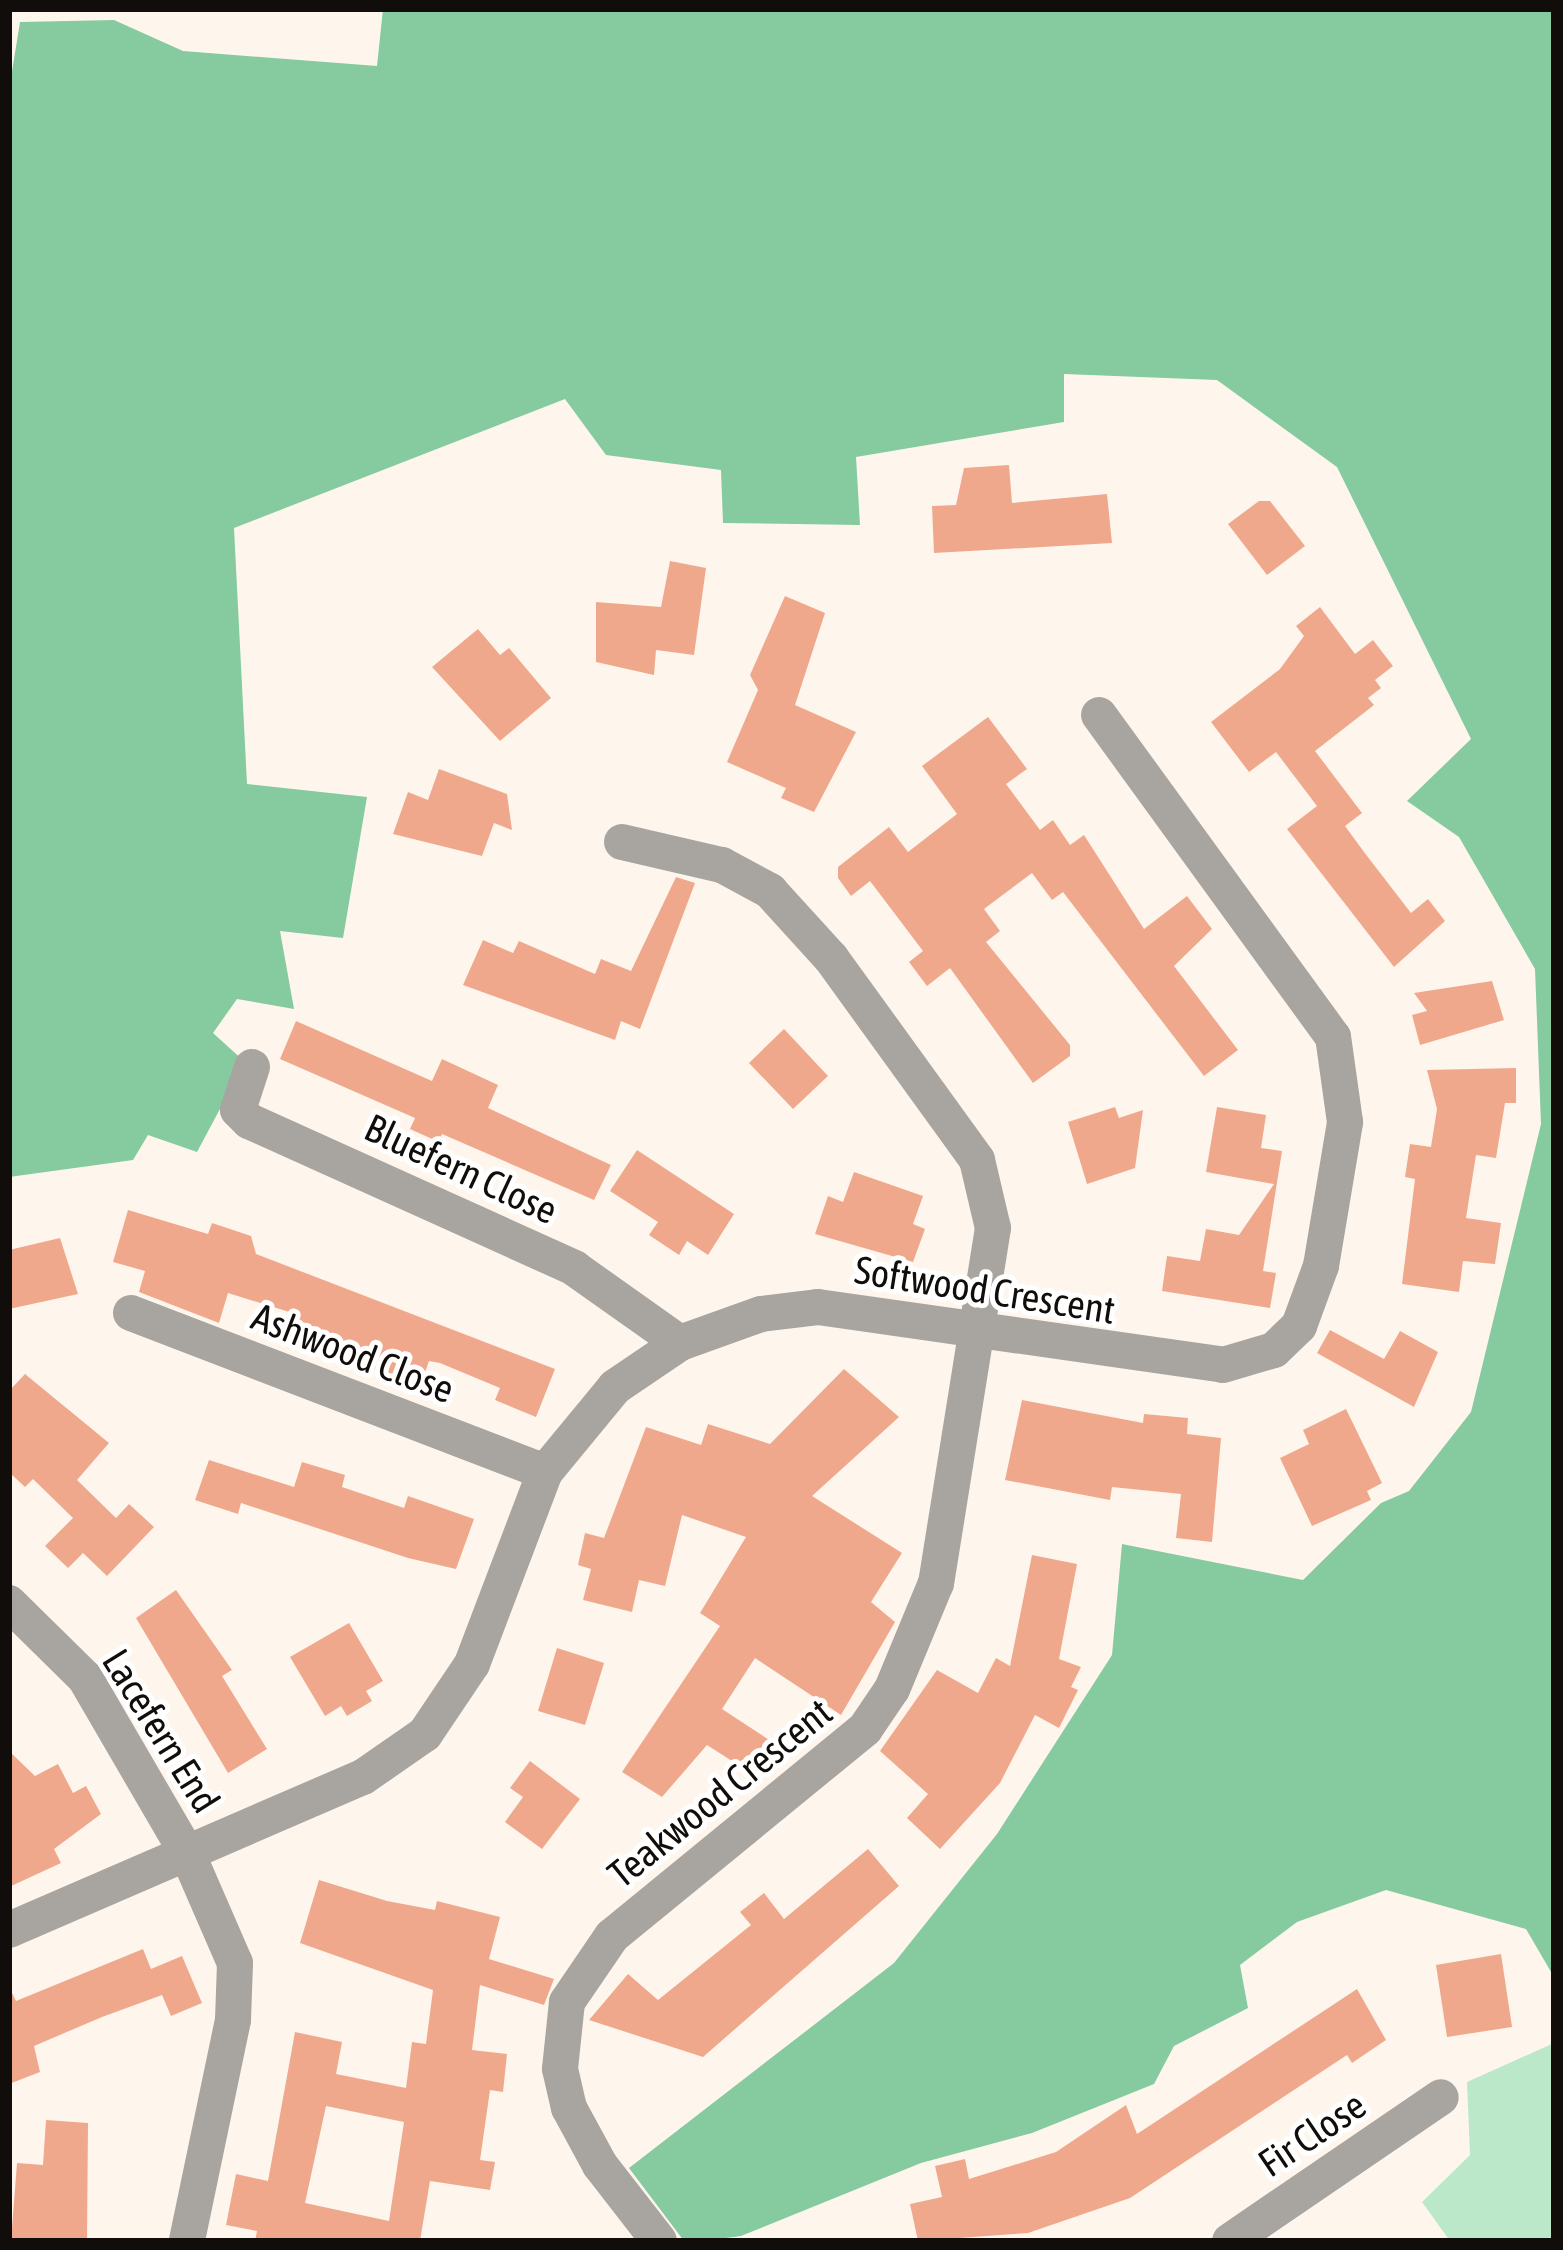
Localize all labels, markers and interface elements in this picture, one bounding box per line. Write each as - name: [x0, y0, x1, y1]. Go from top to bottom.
- street label: Bluefern Close: [357, 1104, 565, 1234]
- street label: Softwood Crescent: [852, 1246, 1118, 1334]
- street label: Ashwood Close: [245, 1293, 461, 1413]
- street label: Lacefern End: [93, 1641, 229, 1821]
- street label: Teakwood Crescent: [599, 1689, 841, 1897]
- street label: Fir Close: [1250, 2081, 1374, 2187]

